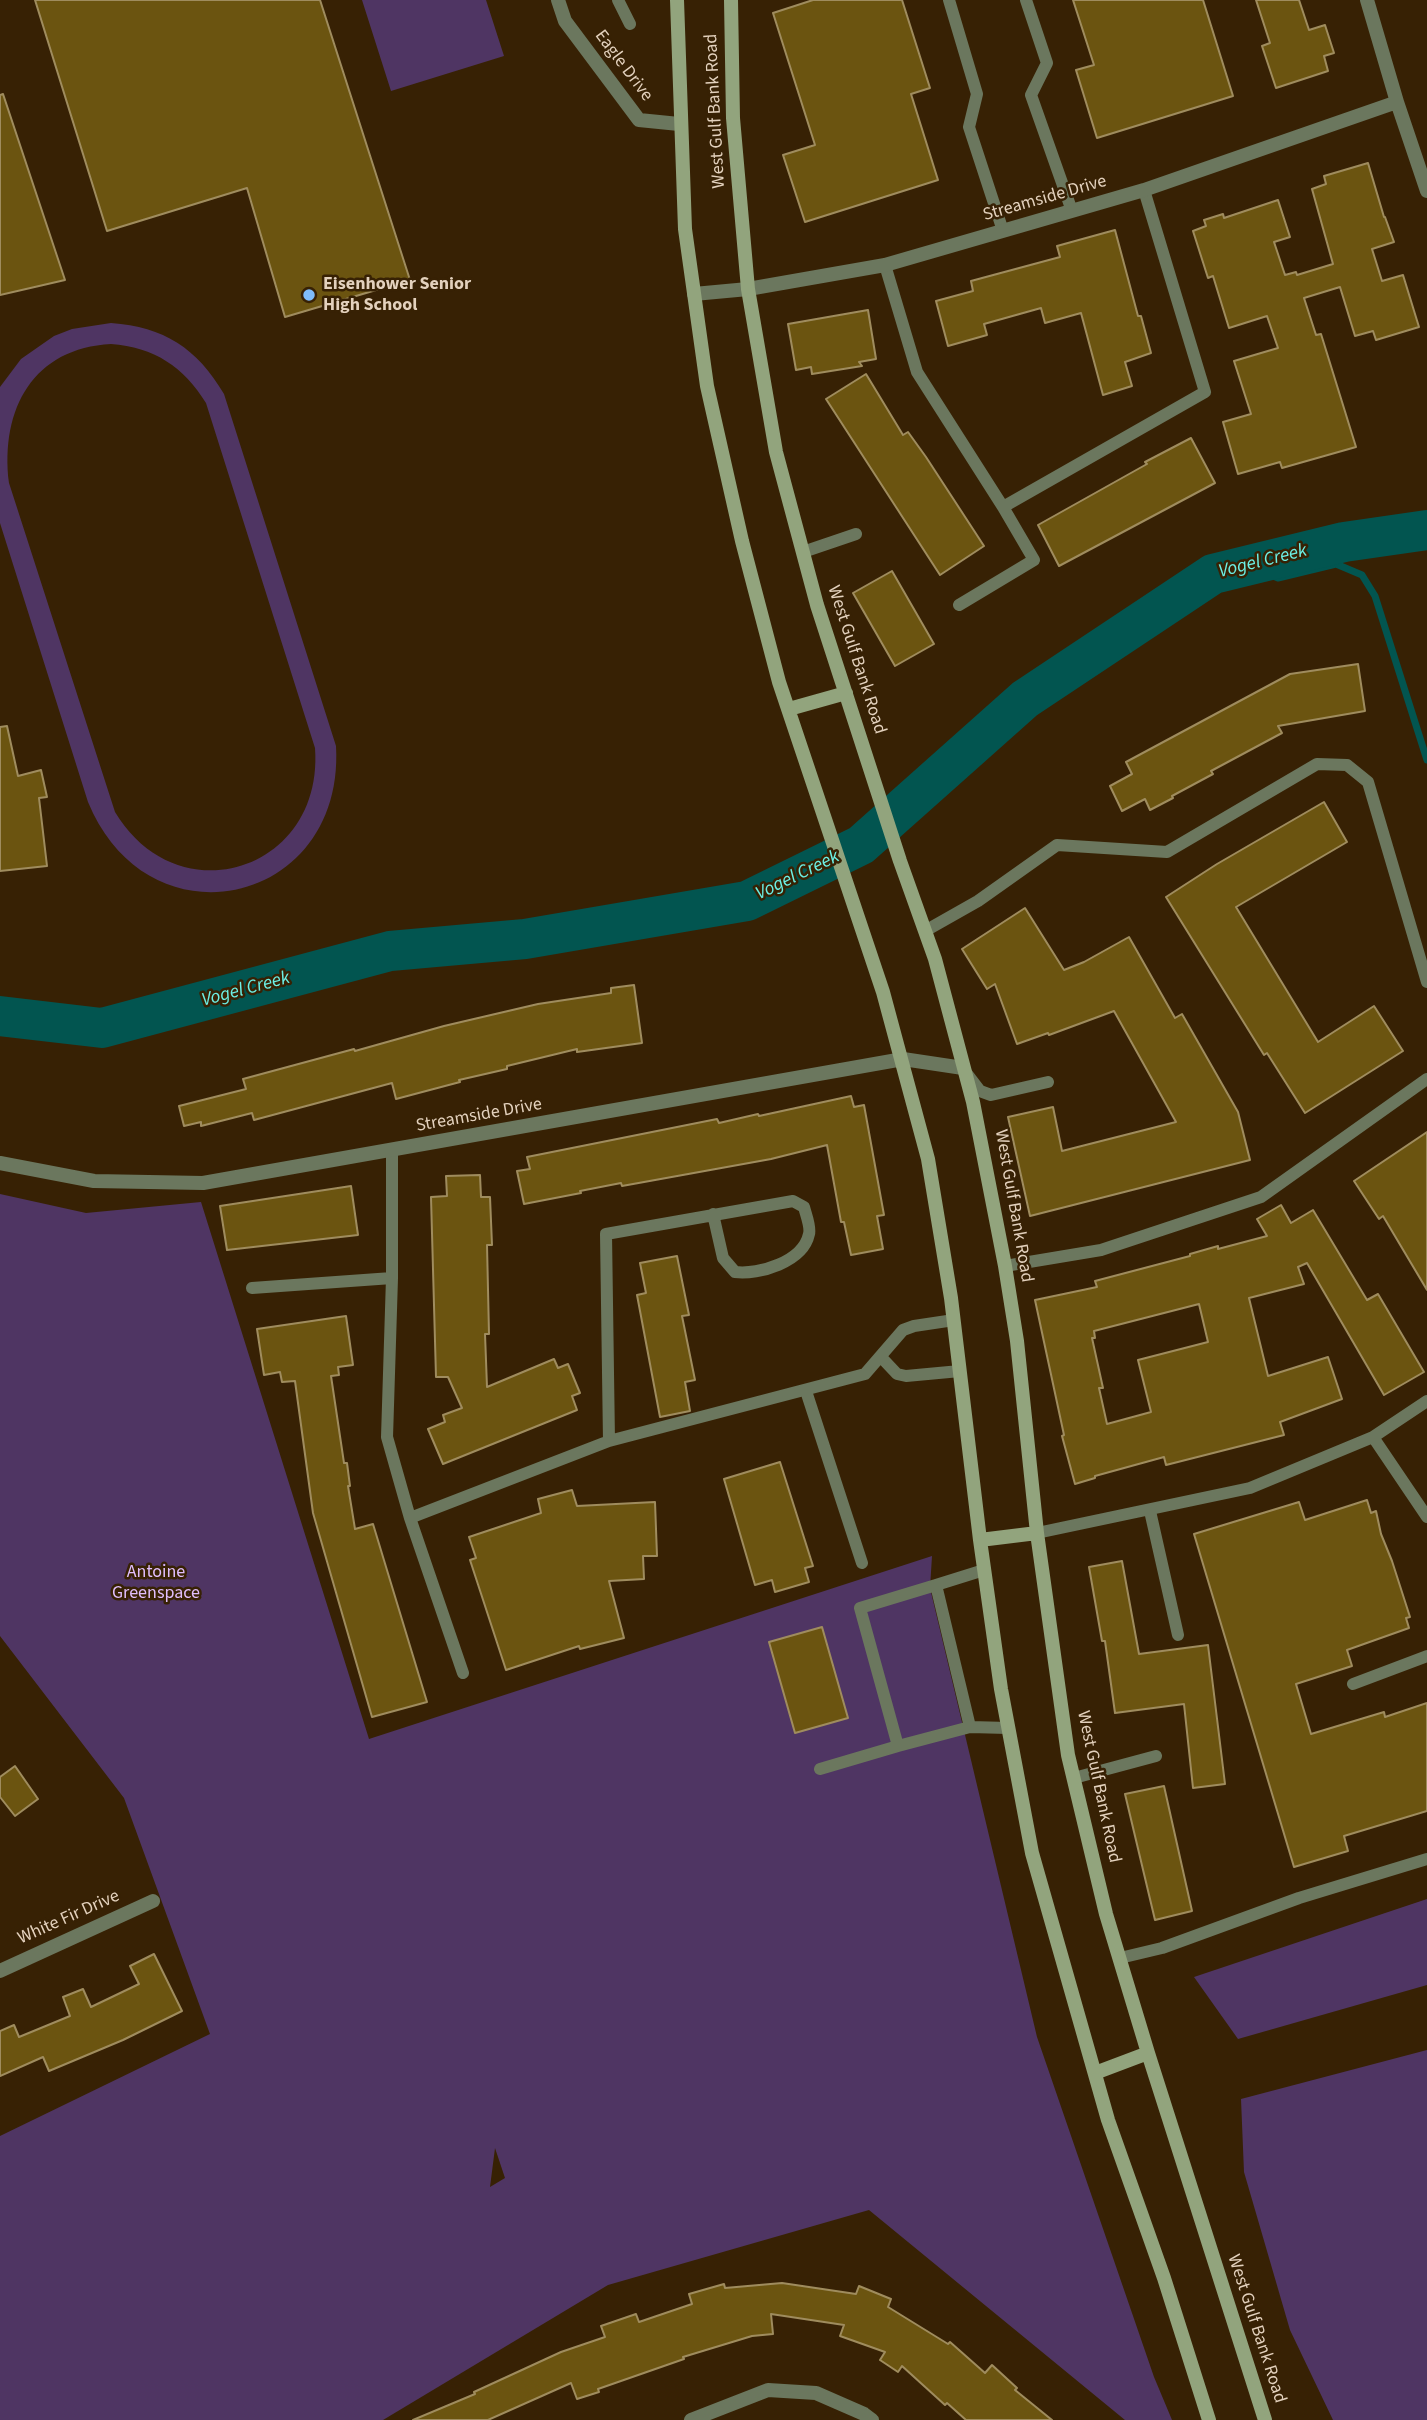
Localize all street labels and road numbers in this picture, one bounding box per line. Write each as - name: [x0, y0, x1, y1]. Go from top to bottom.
- street label: Eagle Drive: [589, 26, 657, 106]
- street label: West Gulf Bank Road: [701, 33, 731, 189]
- street label: Streamside Drive: [981, 171, 1109, 227]
- street label: West Gulf Bank Road: [822, 583, 890, 737]
- street label: Streamside Drive: [414, 1094, 544, 1138]
- street label: West Gulf Bank Road: [989, 1128, 1037, 1284]
- street label: West Gulf Bank Road: [1071, 1709, 1125, 1865]
- street label: White Fir Drive: [15, 1886, 123, 1950]
- street label: West Gulf Bank Road: [1222, 2252, 1290, 2406]

